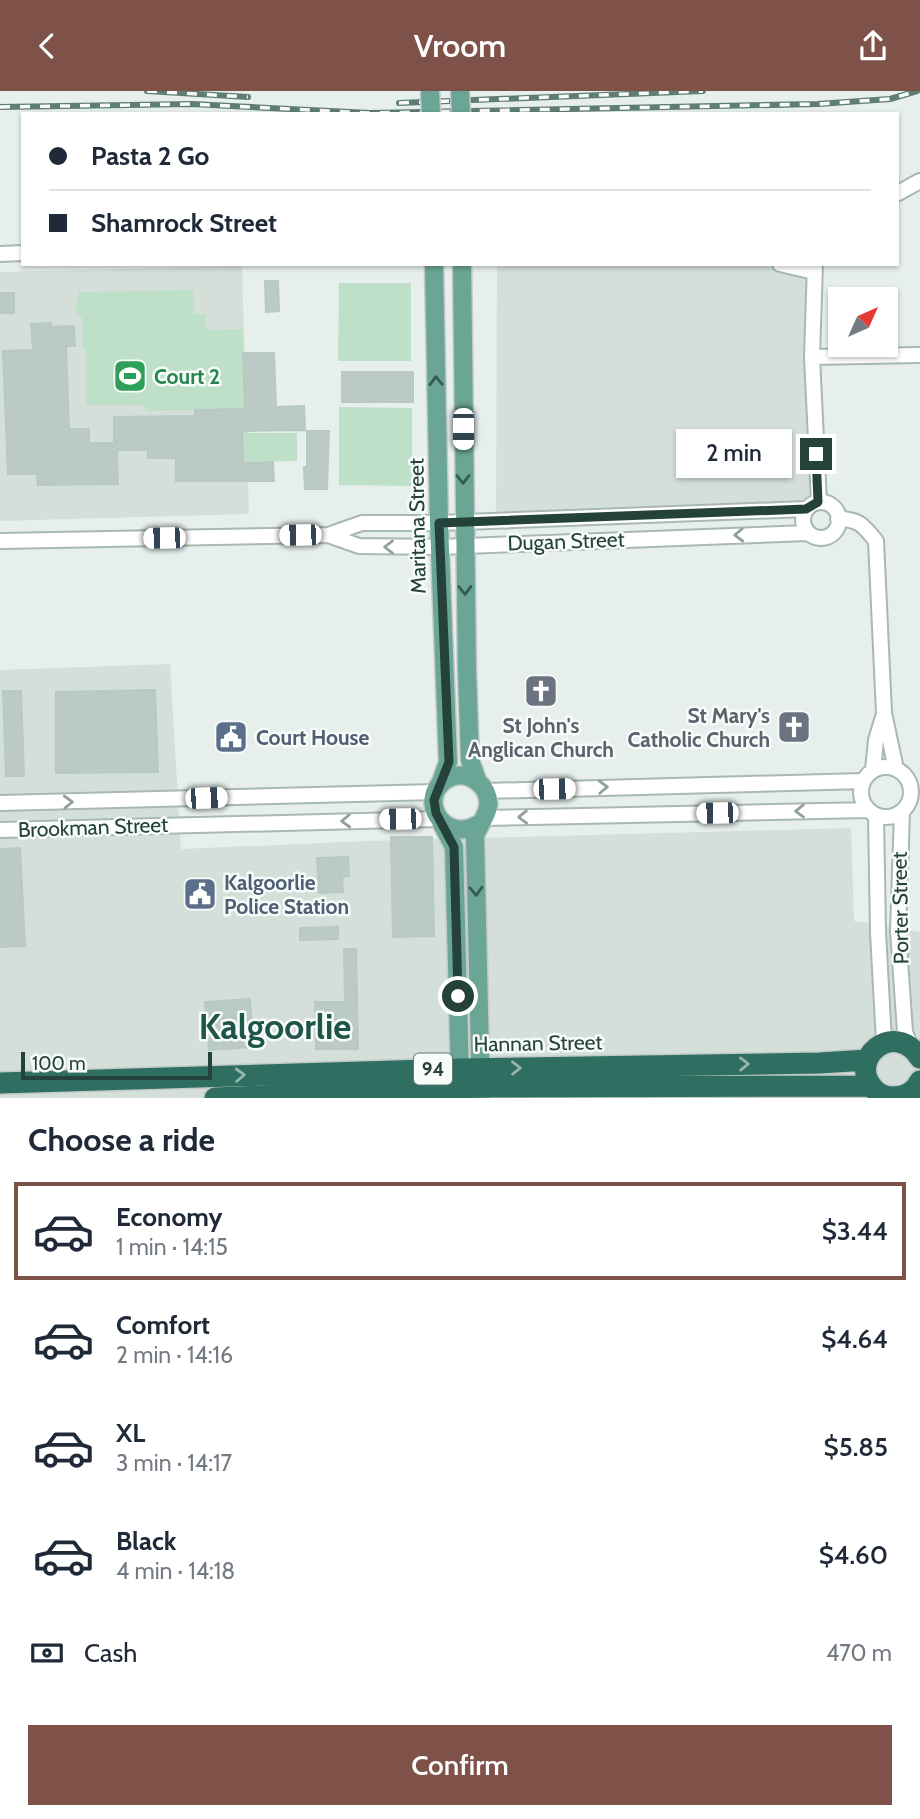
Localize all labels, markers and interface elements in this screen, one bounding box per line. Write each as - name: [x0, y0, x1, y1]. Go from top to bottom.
- text: Vroom: [414, 26, 506, 65]
- icon: back: [28, 27, 66, 65]
- icon: share: [854, 27, 892, 65]
- text: Pasta 2 Go: [91, 140, 209, 172]
- text: Shamrock Street: [91, 207, 277, 239]
- north arrow: [828, 287, 898, 357]
- map controls: [828, 287, 898, 357]
- sports icon: Court 2: [111, 357, 149, 395]
- place label: Court 2: [154, 364, 220, 389]
- one-way arrow: [429, 375, 444, 386]
- car: [453, 408, 474, 450]
- callout: 2 min: [676, 429, 792, 479]
- route end: [800, 438, 832, 470]
- text: 2 min: [706, 439, 762, 467]
- street label: Maritana Street: [403, 458, 431, 594]
- one-way arrow: [455, 475, 471, 485]
- car: [279, 524, 322, 546]
- street label: Dugan Street: [507, 526, 625, 556]
- car: [143, 527, 186, 549]
- one-way arrow: [733, 528, 744, 543]
- one-way arrow: [384, 539, 394, 555]
- one-way arrow: [457, 585, 473, 596]
- church icon: St John's Anglican Church: [522, 672, 560, 710]
- place label: St Mary's Catholic Church: [628, 703, 770, 752]
- church icon: St Mary's Catholic Church: [775, 708, 813, 746]
- place label: St John's Anglican Church: [468, 713, 614, 762]
- public building icon: Court House: [212, 718, 250, 756]
- place label: Court House: [256, 725, 370, 750]
- car: [533, 778, 576, 800]
- one-way arrow: [597, 780, 608, 795]
- car: [185, 787, 228, 809]
- one-way arrow: [63, 794, 74, 809]
- car: [696, 802, 739, 824]
- one-way arrow: [794, 803, 804, 819]
- car: [379, 808, 422, 830]
- one-way arrow: [517, 809, 528, 825]
- street label: Brookman Street: [18, 812, 168, 842]
- one-way arrow: [340, 813, 351, 828]
- street label: Porter Street: [887, 851, 913, 965]
- place label: Kalgoorlie Police Station: [224, 870, 349, 919]
- public building icon: Kalgoorlie Police Station: [181, 875, 219, 913]
- one-way arrow: [469, 886, 484, 897]
- route start: [442, 980, 474, 1012]
- district label: Kalgoorlie: [199, 1005, 351, 1048]
- street label: Hannan Street: [473, 1029, 603, 1057]
- scale bar: [21, 1049, 212, 1081]
- text: 100 m: [32, 1052, 86, 1075]
- road number: 94: [414, 1053, 452, 1085]
- one-way arrow: [738, 1057, 749, 1072]
- one-way arrow: [511, 1060, 522, 1076]
- one-way arrow: [234, 1068, 245, 1083]
- text: Choose a ride: [28, 1120, 215, 1159]
- icon: car: [32, 1200, 95, 1263]
- text: Economy: [116, 1201, 222, 1233]
- text: $3.44: [822, 1215, 888, 1247]
- text: 1 min · 14:15: [116, 1233, 228, 1261]
- icon: car: [32, 1308, 95, 1371]
- text: Comfort: [116, 1309, 210, 1341]
- text: $4.64: [821, 1323, 888, 1355]
- text: 2 min · 14:16: [116, 1341, 233, 1369]
- icon: car: [32, 1416, 95, 1479]
- text: XL: [116, 1417, 145, 1449]
- text: $5.85: [824, 1431, 888, 1463]
- text: 3 min · 14:17: [116, 1449, 232, 1477]
- icon: car: [32, 1524, 95, 1587]
- text: Black: [116, 1525, 176, 1557]
- text: $4.60: [819, 1539, 888, 1571]
- text: 4 min · 14:18: [116, 1557, 235, 1585]
- icon: cash: [28, 1634, 66, 1672]
- text: Cash: [84, 1637, 137, 1669]
- text: 470 m: [826, 1639, 892, 1667]
- button: Confirm: [28, 1725, 892, 1805]

